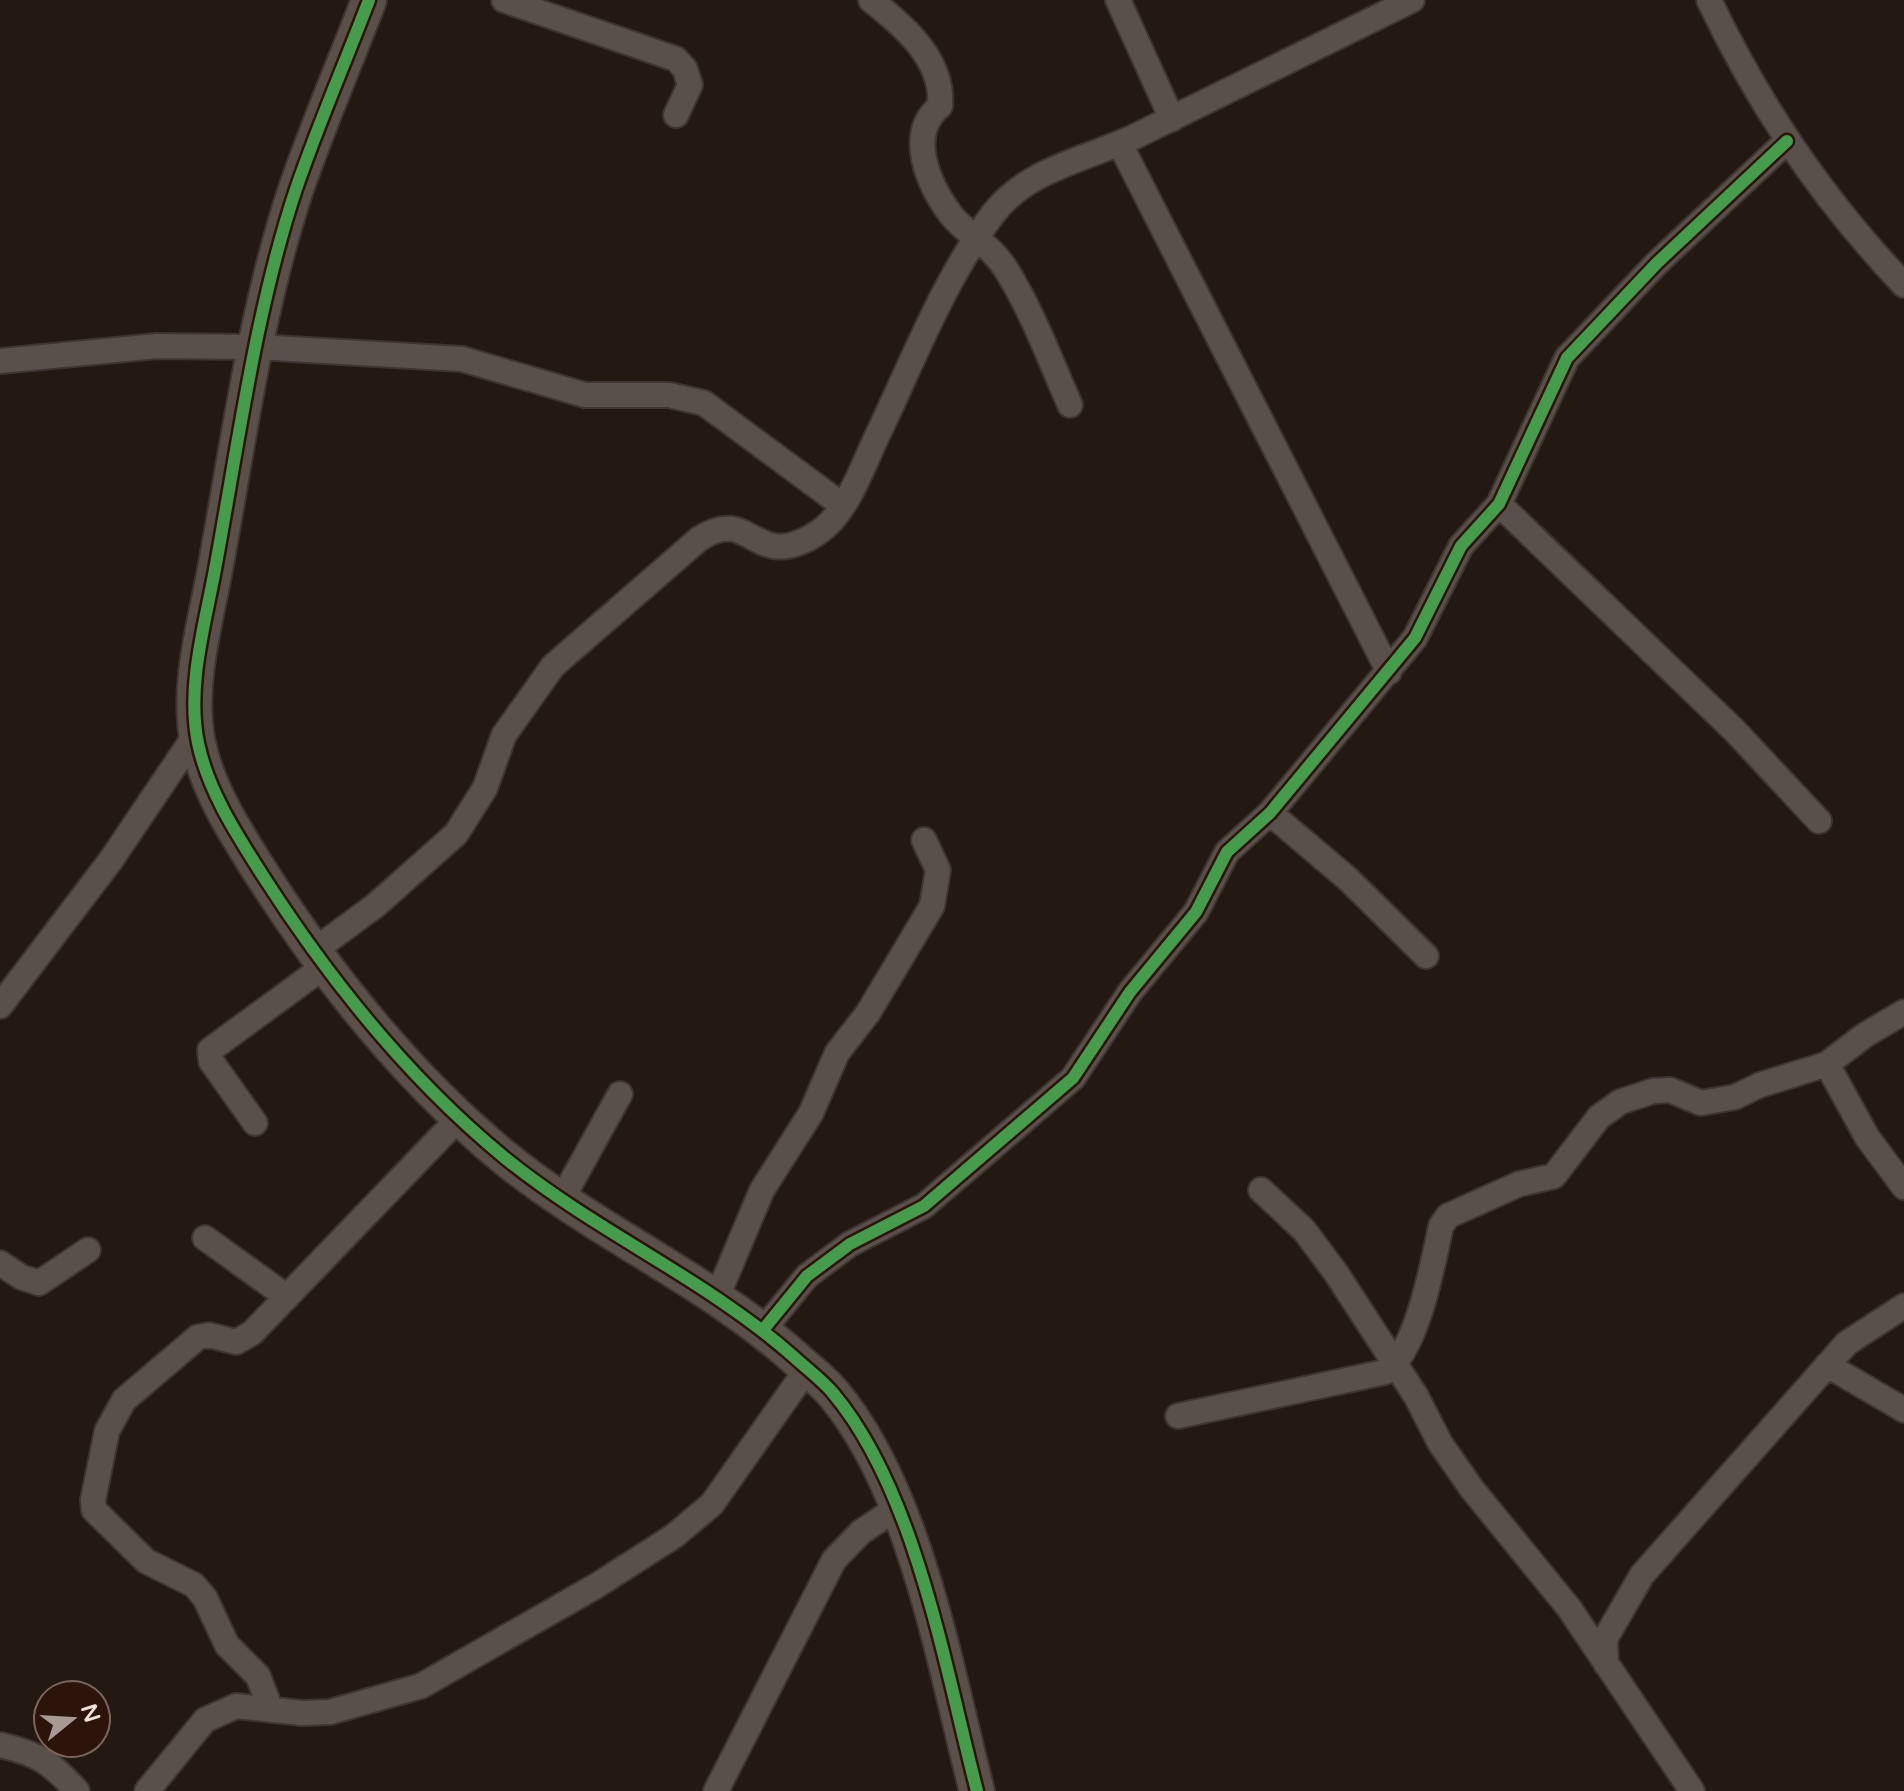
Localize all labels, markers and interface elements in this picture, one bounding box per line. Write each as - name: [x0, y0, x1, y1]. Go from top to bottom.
- north arrow: [32, 1679, 112, 1759]
- text: N: [75, 1701, 105, 1726]

